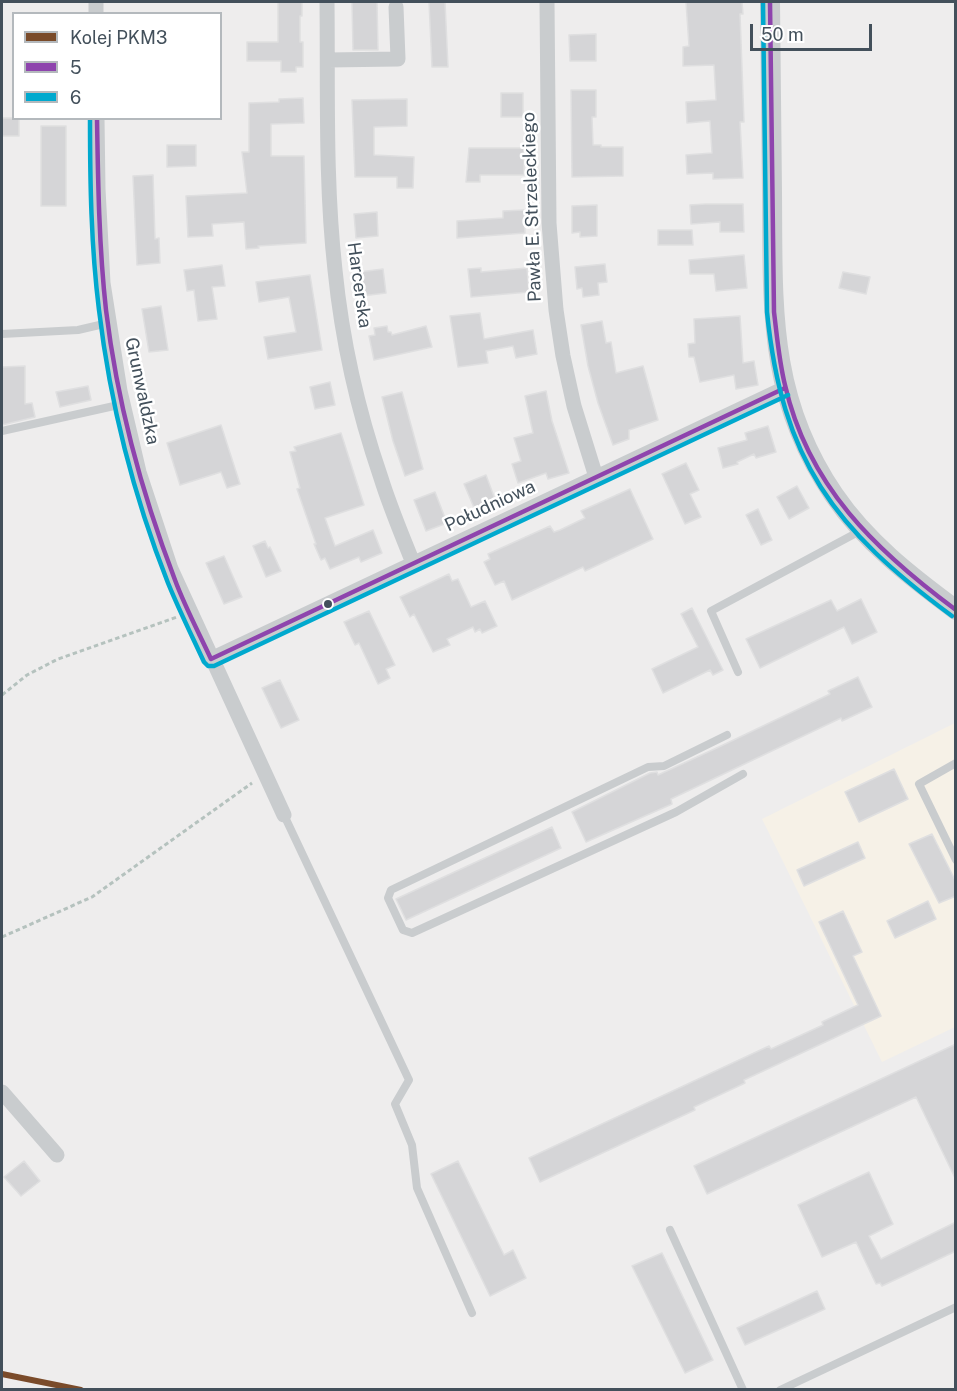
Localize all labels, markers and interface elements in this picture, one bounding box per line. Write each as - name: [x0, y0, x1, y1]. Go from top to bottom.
- legend: [12, 12, 222, 120]
- scale bar: [753, 12, 874, 50]
- text: 50 m: [761, 24, 804, 45]
- text: Kolej PKM3: [70, 27, 167, 48]
- text: 5: [70, 57, 82, 78]
- text: 6: [70, 87, 81, 108]
- street label: Pawła E. Strzeleckiego: [518, 112, 546, 302]
- street label: Harcerska: [342, 241, 376, 329]
- street label: Grunwaldzka: [120, 336, 164, 446]
- street label: Południowa: [441, 476, 539, 536]
- unlabelled marker: [322, 598, 334, 610]

